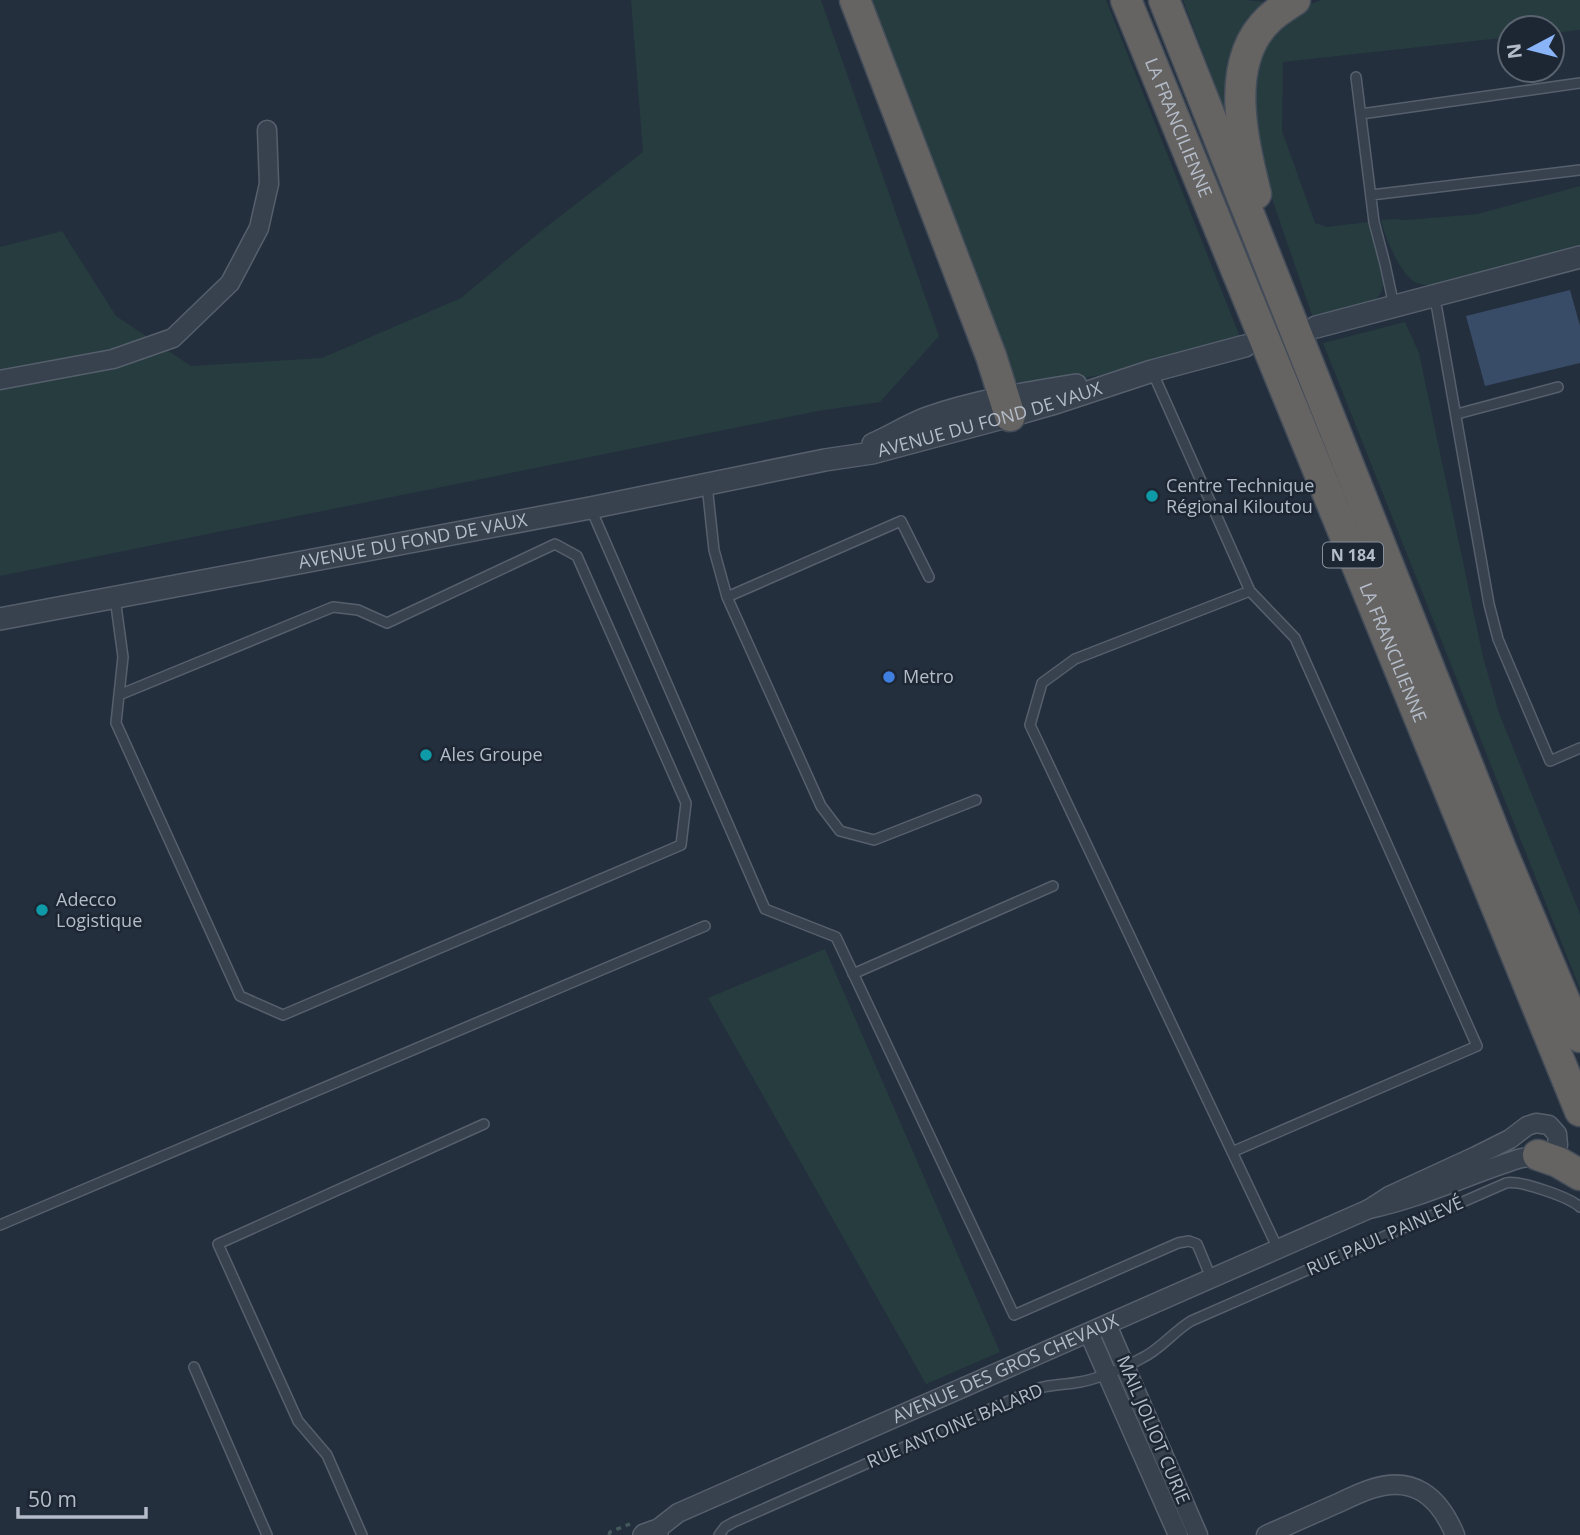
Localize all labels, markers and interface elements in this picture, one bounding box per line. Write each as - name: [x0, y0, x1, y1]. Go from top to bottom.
- north arrow: [1496, 14, 1566, 84]
- text: N: [1500, 42, 1528, 60]
- street label: LA FRANCILIENNE: [1140, 54, 1218, 201]
- street label: AVENUE DU FOND DE VAUX: [874, 375, 1105, 462]
- place label: Centre Technique Régional Kiloutou: [1166, 473, 1314, 518]
- marker: Centre Technique Régional Kiloutou: [1144, 488, 1160, 504]
- street label: AVENUE DU FOND DE VAUX: [296, 507, 530, 574]
- road number: N 184: [1323, 542, 1383, 568]
- street label: LA FRANCILIENNE: [1354, 579, 1433, 726]
- place label: Metro: [903, 664, 954, 688]
- marker: Metro: [881, 669, 897, 685]
- place label: Ales Groupe: [440, 742, 543, 766]
- marker: Ales Groupe: [418, 747, 434, 763]
- place label: Adecco Logistique: [56, 887, 142, 932]
- marker: Adecco Logistique: [34, 902, 50, 918]
- street label: RUE PAUL PAINLEVÉ: [1302, 1190, 1467, 1280]
- street label: AVENUE DES GROS CHEVAUX: [888, 1308, 1122, 1428]
- street label: MAIL JOLIOT CURIE: [1112, 1352, 1196, 1508]
- street label: RUE ANTOINE BALARD: [863, 1377, 1046, 1473]
- scale bar: [18, 1476, 145, 1520]
- text: 50 m: [28, 1485, 77, 1513]

